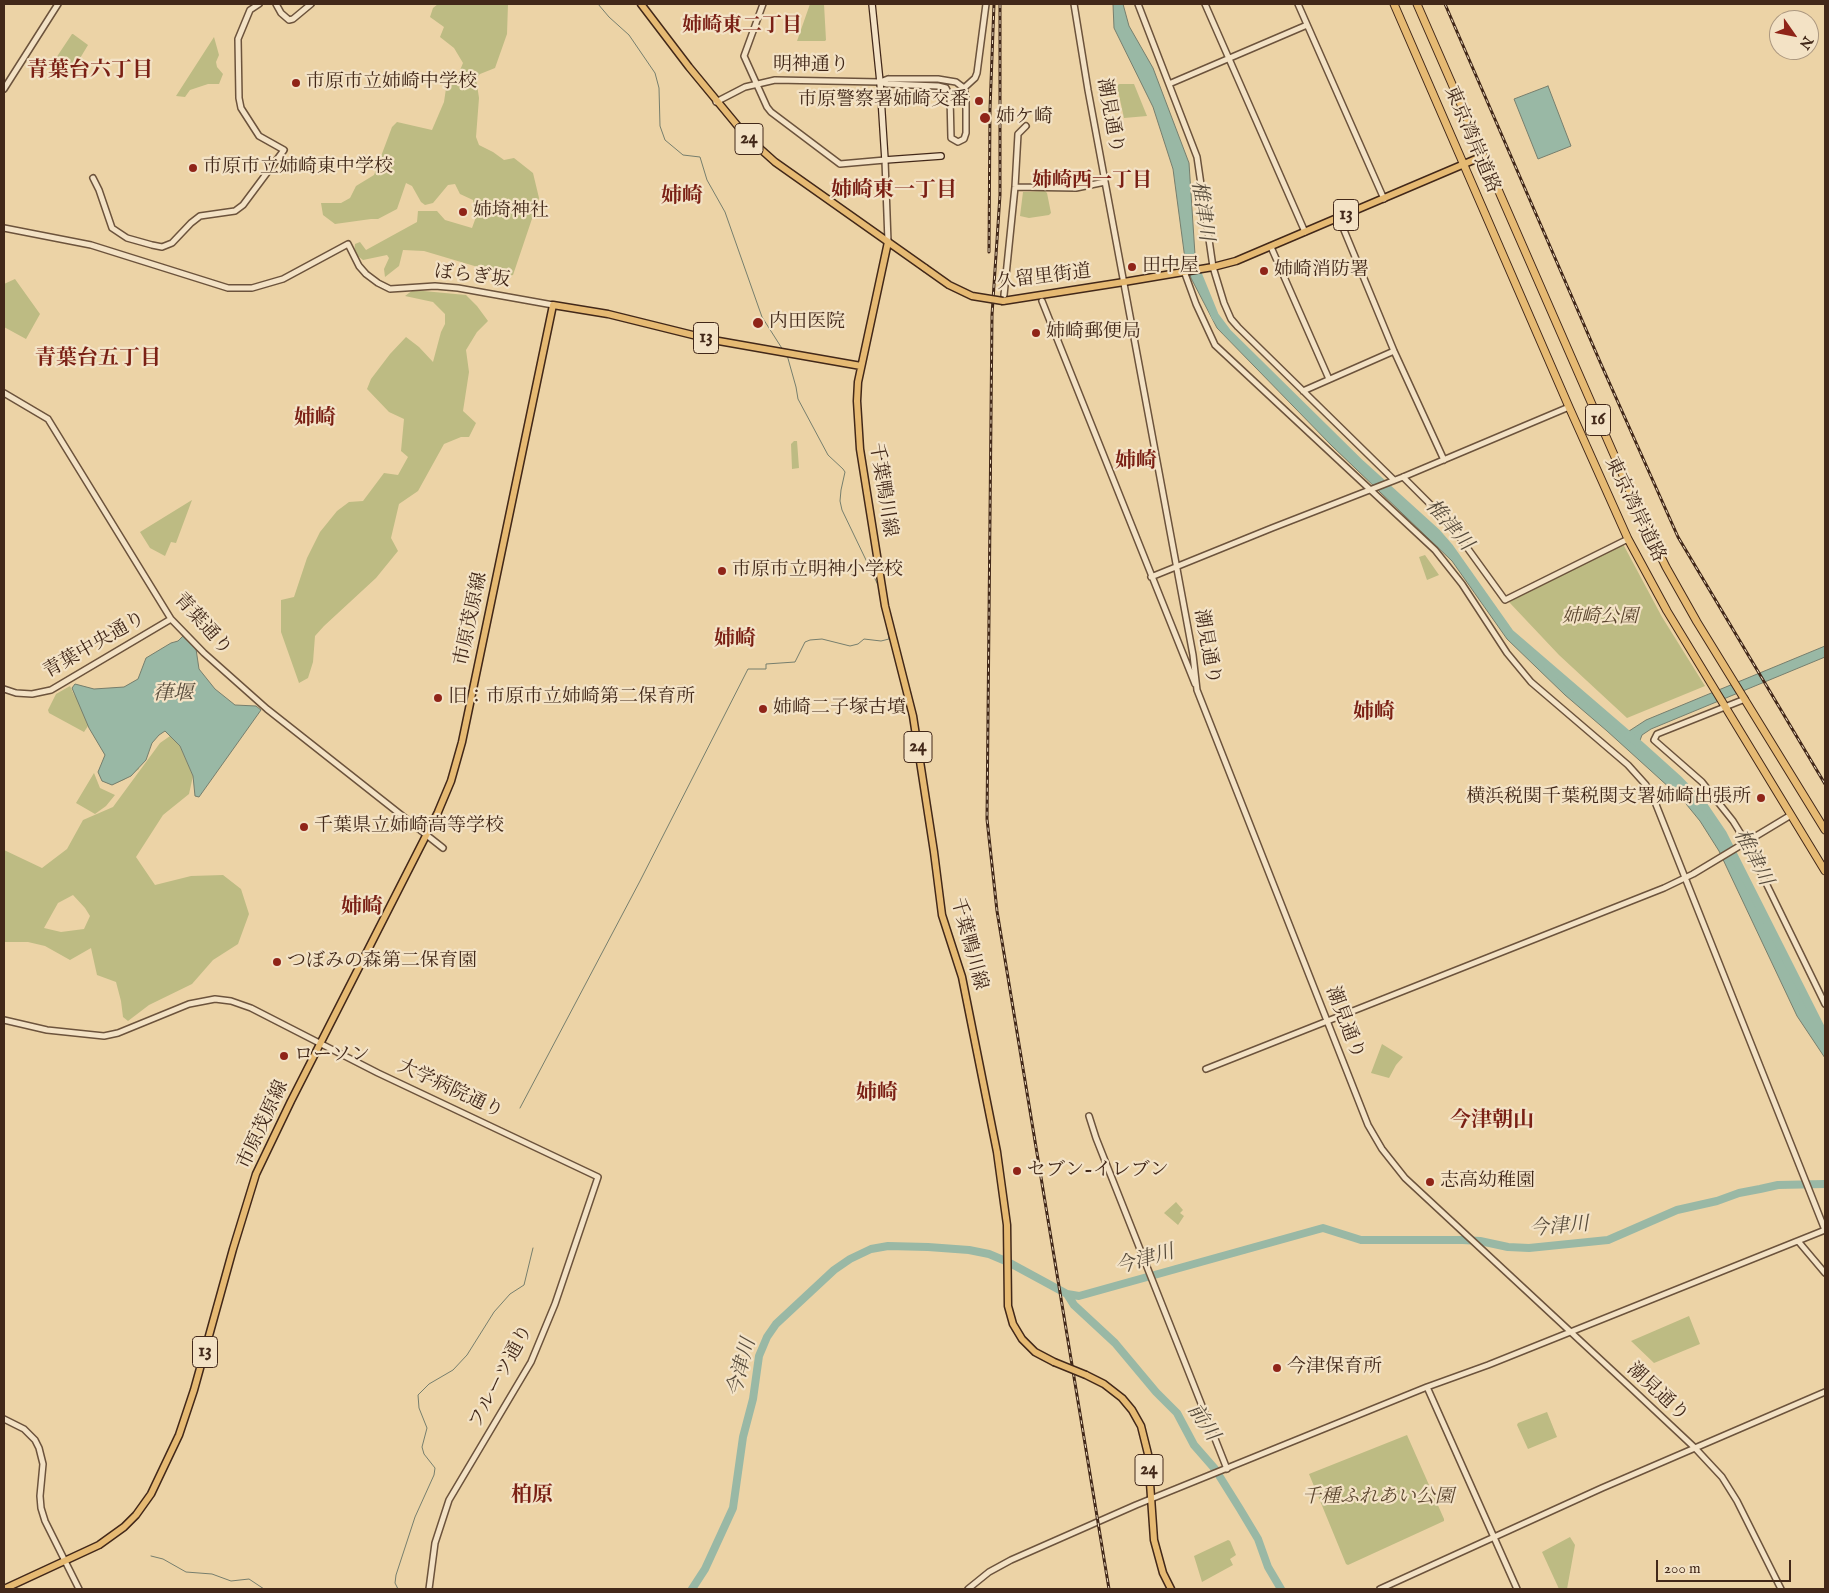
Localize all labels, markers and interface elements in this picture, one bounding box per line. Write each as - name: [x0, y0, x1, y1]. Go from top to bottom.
- north arrow: [1769, 10, 1819, 60]
- district label: 姉崎東二丁目: [682, 15, 802, 39]
- text: N: [1795, 33, 1817, 53]
- street label: 明神通り: [773, 55, 849, 77]
- district label: 青葉台六丁目: [27, 59, 153, 85]
- place label: 市原市立姉崎中学校: [306, 72, 477, 94]
- marker: 市原市立姉崎中学校: [290, 77, 302, 89]
- street label: 潮見通り: [1091, 77, 1127, 155]
- street label: 東京湾岸道路: [1438, 83, 1504, 197]
- place label: 市原警察署姉崎交番: [798, 90, 969, 112]
- marker: 市原警察署姉崎交番: [973, 95, 985, 107]
- place label: 姉ケ崎: [996, 107, 1053, 129]
- marker: 姉ケ崎: [978, 111, 992, 125]
- road number: 24: [735, 124, 763, 154]
- place label: 市原市立姉崎東中学校: [203, 157, 393, 179]
- marker: 市原市立姉崎東中学校: [187, 162, 199, 174]
- district label: 姉崎西一丁目: [1032, 170, 1152, 194]
- district label: 姉崎東一丁目: [831, 179, 957, 205]
- water label: 椎津川: [1185, 180, 1217, 242]
- district label: 姉崎: [661, 185, 703, 211]
- road number: 13: [1334, 200, 1358, 230]
- place label: 姉埼神社: [473, 201, 549, 223]
- marker: 姉埼神社: [457, 206, 469, 218]
- place label: 田中屋: [1142, 256, 1199, 278]
- place label: 姉崎消防署: [1274, 260, 1369, 282]
- street label: ぼらぎ坂: [433, 261, 511, 293]
- street label: 久留里街道: [995, 261, 1093, 295]
- marker: 田中屋: [1126, 261, 1138, 273]
- marker: 姉崎消防署: [1258, 265, 1270, 277]
- place label: 内田医院: [769, 312, 845, 334]
- marker: 内田医院: [751, 316, 765, 330]
- road number: 13: [694, 322, 718, 353]
- place label: 姉崎郵便局: [1046, 322, 1141, 344]
- marker: 姉崎郵便局: [1030, 327, 1042, 339]
- district label: 青葉台五丁目: [35, 347, 161, 373]
- road number: 16: [1586, 404, 1610, 436]
- district label: 姉崎: [294, 407, 336, 433]
- street label: 千葉鴨川線: [863, 441, 901, 539]
- district label: 姉崎: [1115, 450, 1157, 476]
- street label: 東京湾岸道路: [1599, 454, 1669, 566]
- water label: 椎津川: [1419, 495, 1477, 557]
- place label: 市原市立明神小学校: [732, 560, 903, 582]
- marker: 市原市立明神小学校: [716, 565, 728, 577]
- street label: 市原茂原線: [451, 570, 493, 668]
- street label: 青葉通り: [168, 589, 236, 661]
- park label: 姉崎公園: [1562, 607, 1638, 629]
- street label: 青葉中央通り: [40, 608, 150, 684]
- street label: 潮見通り: [1188, 608, 1224, 686]
- district label: 姉崎: [714, 628, 756, 654]
- water label: 葎堰: [153, 683, 193, 707]
- place label: 旧：市原市立姉崎第二保育所: [448, 687, 695, 709]
- marker: 旧：市原市立姉崎第二保育所: [432, 692, 444, 704]
- place label: 姉崎二子塚古墳: [773, 698, 906, 720]
- district label: 姉崎: [1353, 701, 1395, 727]
- marker: 姉崎二子塚古墳: [757, 703, 769, 715]
- road number: 24: [904, 732, 932, 762]
- place label: 横浜税関千葉税関支署姉崎出張所: [1466, 787, 1751, 809]
- marker: 横浜税関千葉税関支署姉崎出張所: [1755, 792, 1767, 804]
- place label: 千葉県立姉崎高等学校: [314, 816, 504, 838]
- marker: 千葉県立姉崎高等学校: [298, 821, 310, 833]
- water label: 椎津川: [1728, 826, 1776, 890]
- street label: 千葉鴨川線: [945, 895, 991, 993]
- district label: 姉崎: [341, 896, 383, 922]
- place label: つぼみの森第二保育園: [287, 951, 477, 973]
- marker: つぼみの森第二保育園: [271, 956, 283, 968]
- street label: 潮見通り: [1320, 983, 1368, 1063]
- place label: ローソン: [294, 1045, 370, 1067]
- marker: ローソン: [278, 1050, 290, 1062]
- street label: 大学病院通り: [394, 1056, 506, 1124]
- street label: 市原茂原線: [234, 1077, 294, 1173]
- district label: 姉崎: [856, 1082, 898, 1108]
- district label: 今津朝山: [1450, 1109, 1534, 1135]
- place label: セブン-イレブン: [1027, 1160, 1169, 1182]
- marker: セブン-イレブン: [1011, 1165, 1023, 1177]
- place label: 志高幼稚園: [1440, 1171, 1535, 1193]
- marker: 志高幼稚園: [1424, 1176, 1436, 1188]
- water label: 今津川: [1528, 1213, 1590, 1243]
- water label: 今津川: [1113, 1241, 1177, 1281]
- street label: フルーツ通り: [465, 1321, 539, 1433]
- road number: 13: [192, 1336, 218, 1368]
- water label: 今津川: [724, 1336, 762, 1400]
- place label: 今津保育所: [1287, 1357, 1382, 1379]
- street label: 潮見通り: [1621, 1359, 1693, 1427]
- marker: 今津保育所: [1271, 1362, 1283, 1374]
- water label: 前川: [1181, 1400, 1223, 1446]
- road number: 24: [1135, 1454, 1163, 1486]
- district label: 柏原: [511, 1484, 553, 1510]
- park label: 千種ふれあい公園: [1302, 1487, 1454, 1509]
- scale bar: [1659, 1550, 1794, 1582]
- text: 200 m: [1664, 1559, 1701, 1578]

